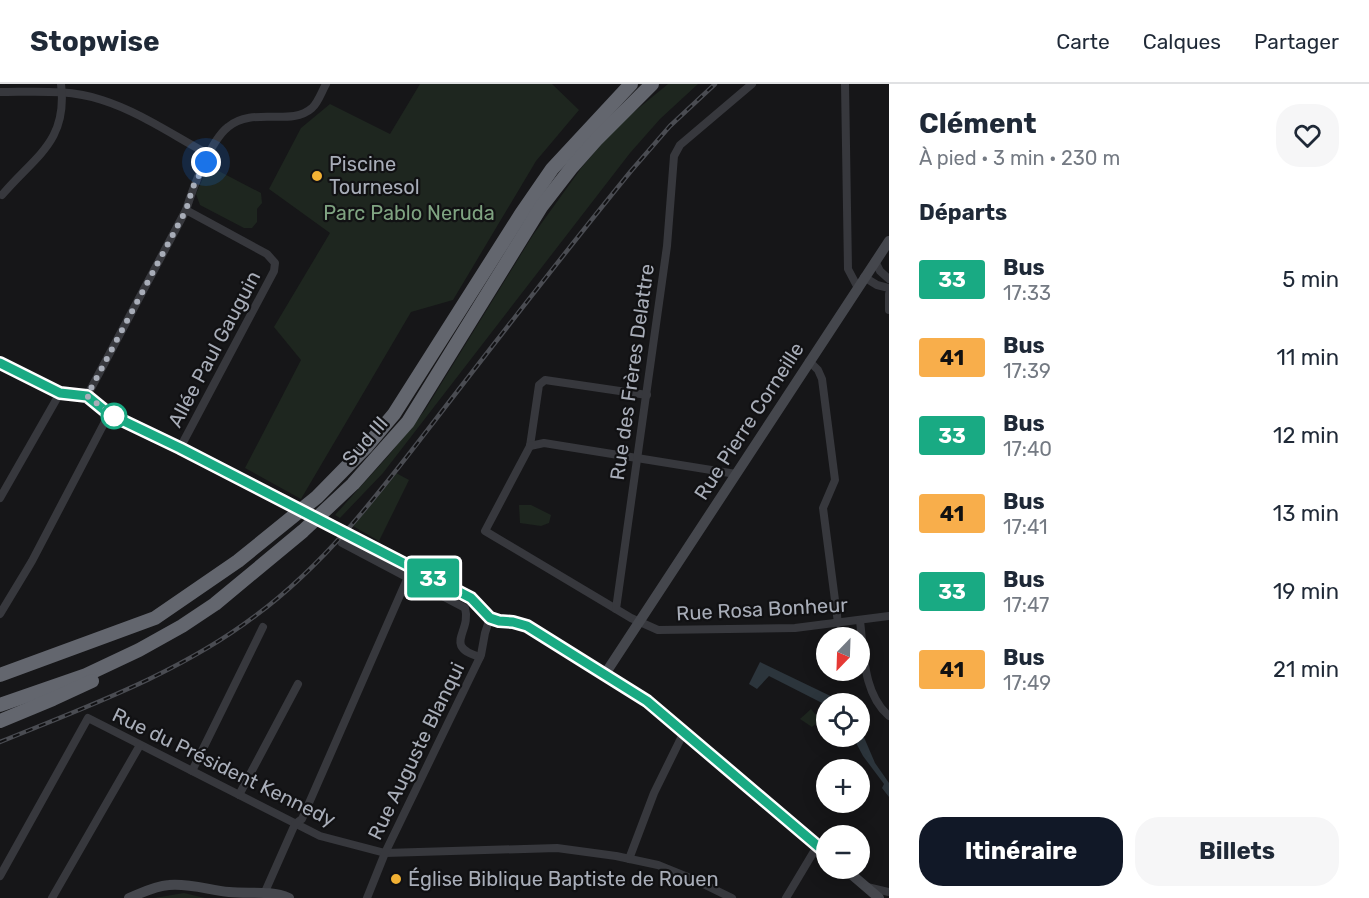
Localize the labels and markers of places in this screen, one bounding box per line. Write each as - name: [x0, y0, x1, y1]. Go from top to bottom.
- place label: Piscine Tournesol: [329, 152, 420, 199]
- marker: Piscine Tournesol: [310, 169, 324, 183]
- unlabelled marker: [101, 403, 127, 429]
- place label: Église Biblique Baptiste de Rouen: [408, 867, 719, 891]
- marker: Église Biblique Baptiste de Rouen: [389, 872, 403, 886]

